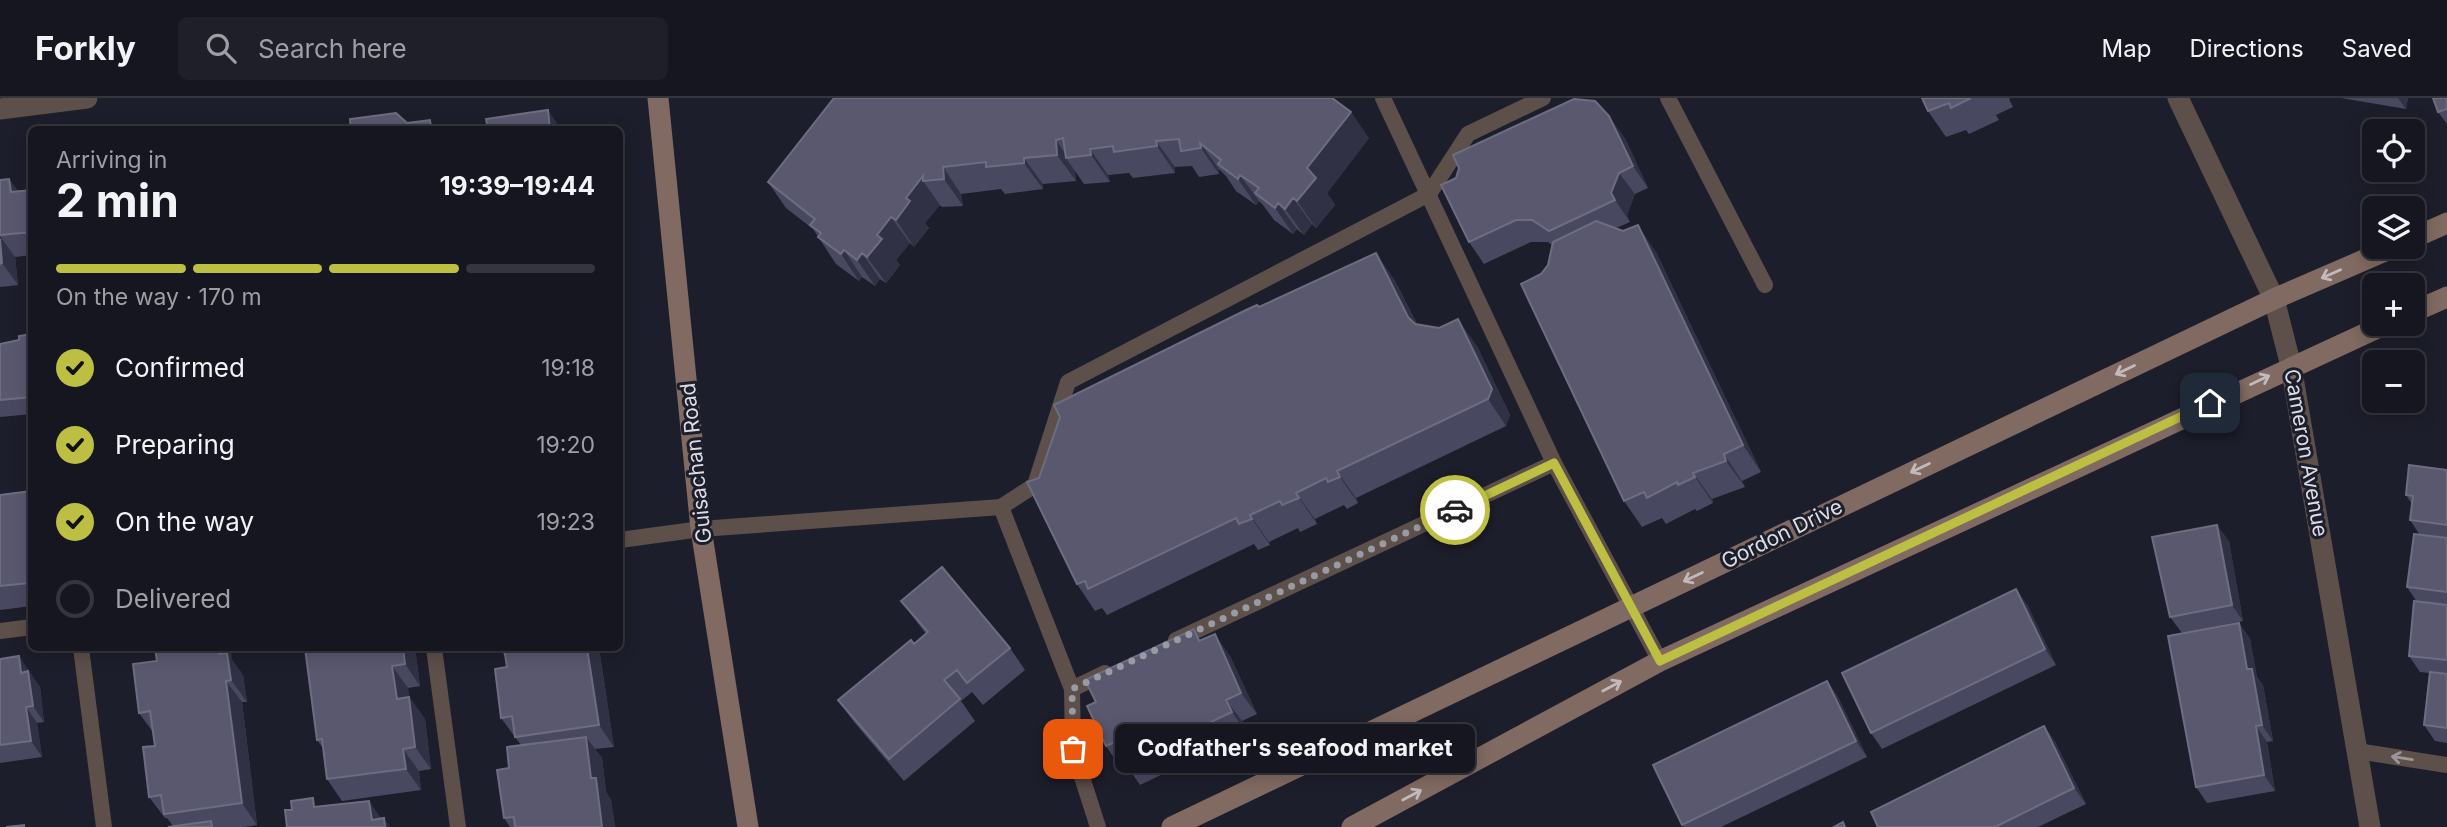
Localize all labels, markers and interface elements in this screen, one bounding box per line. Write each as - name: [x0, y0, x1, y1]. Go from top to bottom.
- search box: [178, 17, 668, 80]
- text: Forkly: [35, 28, 136, 68]
- icon: search: [202, 29, 240, 67]
- text: Search here: [258, 33, 407, 64]
- text: Map: [2102, 34, 2151, 63]
- text: Directions: [2189, 34, 2304, 63]
- text: Saved: [2342, 34, 2412, 63]
- map controls: [2362, 119, 2425, 413]
- button: locate: [2362, 119, 2425, 182]
- text: Arriving in: [56, 146, 167, 174]
- text: 19:39–19:44: [440, 170, 595, 201]
- text: 2 min: [56, 172, 179, 228]
- button: layers: [2362, 196, 2425, 259]
- one-way arrow: [2321, 268, 2343, 281]
- button: +: [2362, 273, 2425, 336]
- text: On the way · 170 m: [56, 283, 262, 311]
- icon: check: [56, 349, 94, 387]
- button: −: [2362, 350, 2425, 413]
- text: Confirmed: [115, 352, 245, 383]
- text: 19:18: [541, 354, 595, 382]
- one-way arrow: [2115, 364, 2136, 377]
- street label: Cameron Avenue: [2279, 367, 2334, 539]
- pin: [2180, 373, 2240, 433]
- one-way arrow: [2249, 373, 2271, 386]
- street label: Guisachan Road: [675, 382, 716, 545]
- icon: home: [2191, 384, 2229, 422]
- icon: check: [56, 426, 94, 464]
- text: Preparing: [115, 429, 235, 460]
- text: 19:20: [536, 431, 595, 459]
- one-way arrow: [1910, 462, 1931, 476]
- courier: [1420, 475, 1490, 545]
- icon: car: [1436, 491, 1474, 529]
- street label: Gordon Drive: [1717, 493, 1846, 574]
- icon: check: [56, 503, 94, 541]
- text: On the way: [115, 506, 254, 537]
- text: 19:23: [537, 508, 595, 536]
- one-way arrow: [1683, 571, 1704, 585]
- text: Delivered: [115, 583, 231, 614]
- one-way arrow: [1601, 679, 1622, 693]
- pin: [1043, 719, 1103, 779]
- callout: Codfather's seafood market: [1115, 724, 1476, 774]
- icon: bag: [1054, 730, 1092, 768]
- text: Codfather's seafood market: [1137, 734, 1453, 762]
- one-way arrow: [2391, 751, 2414, 764]
- one-way arrow: [1401, 787, 1421, 801]

